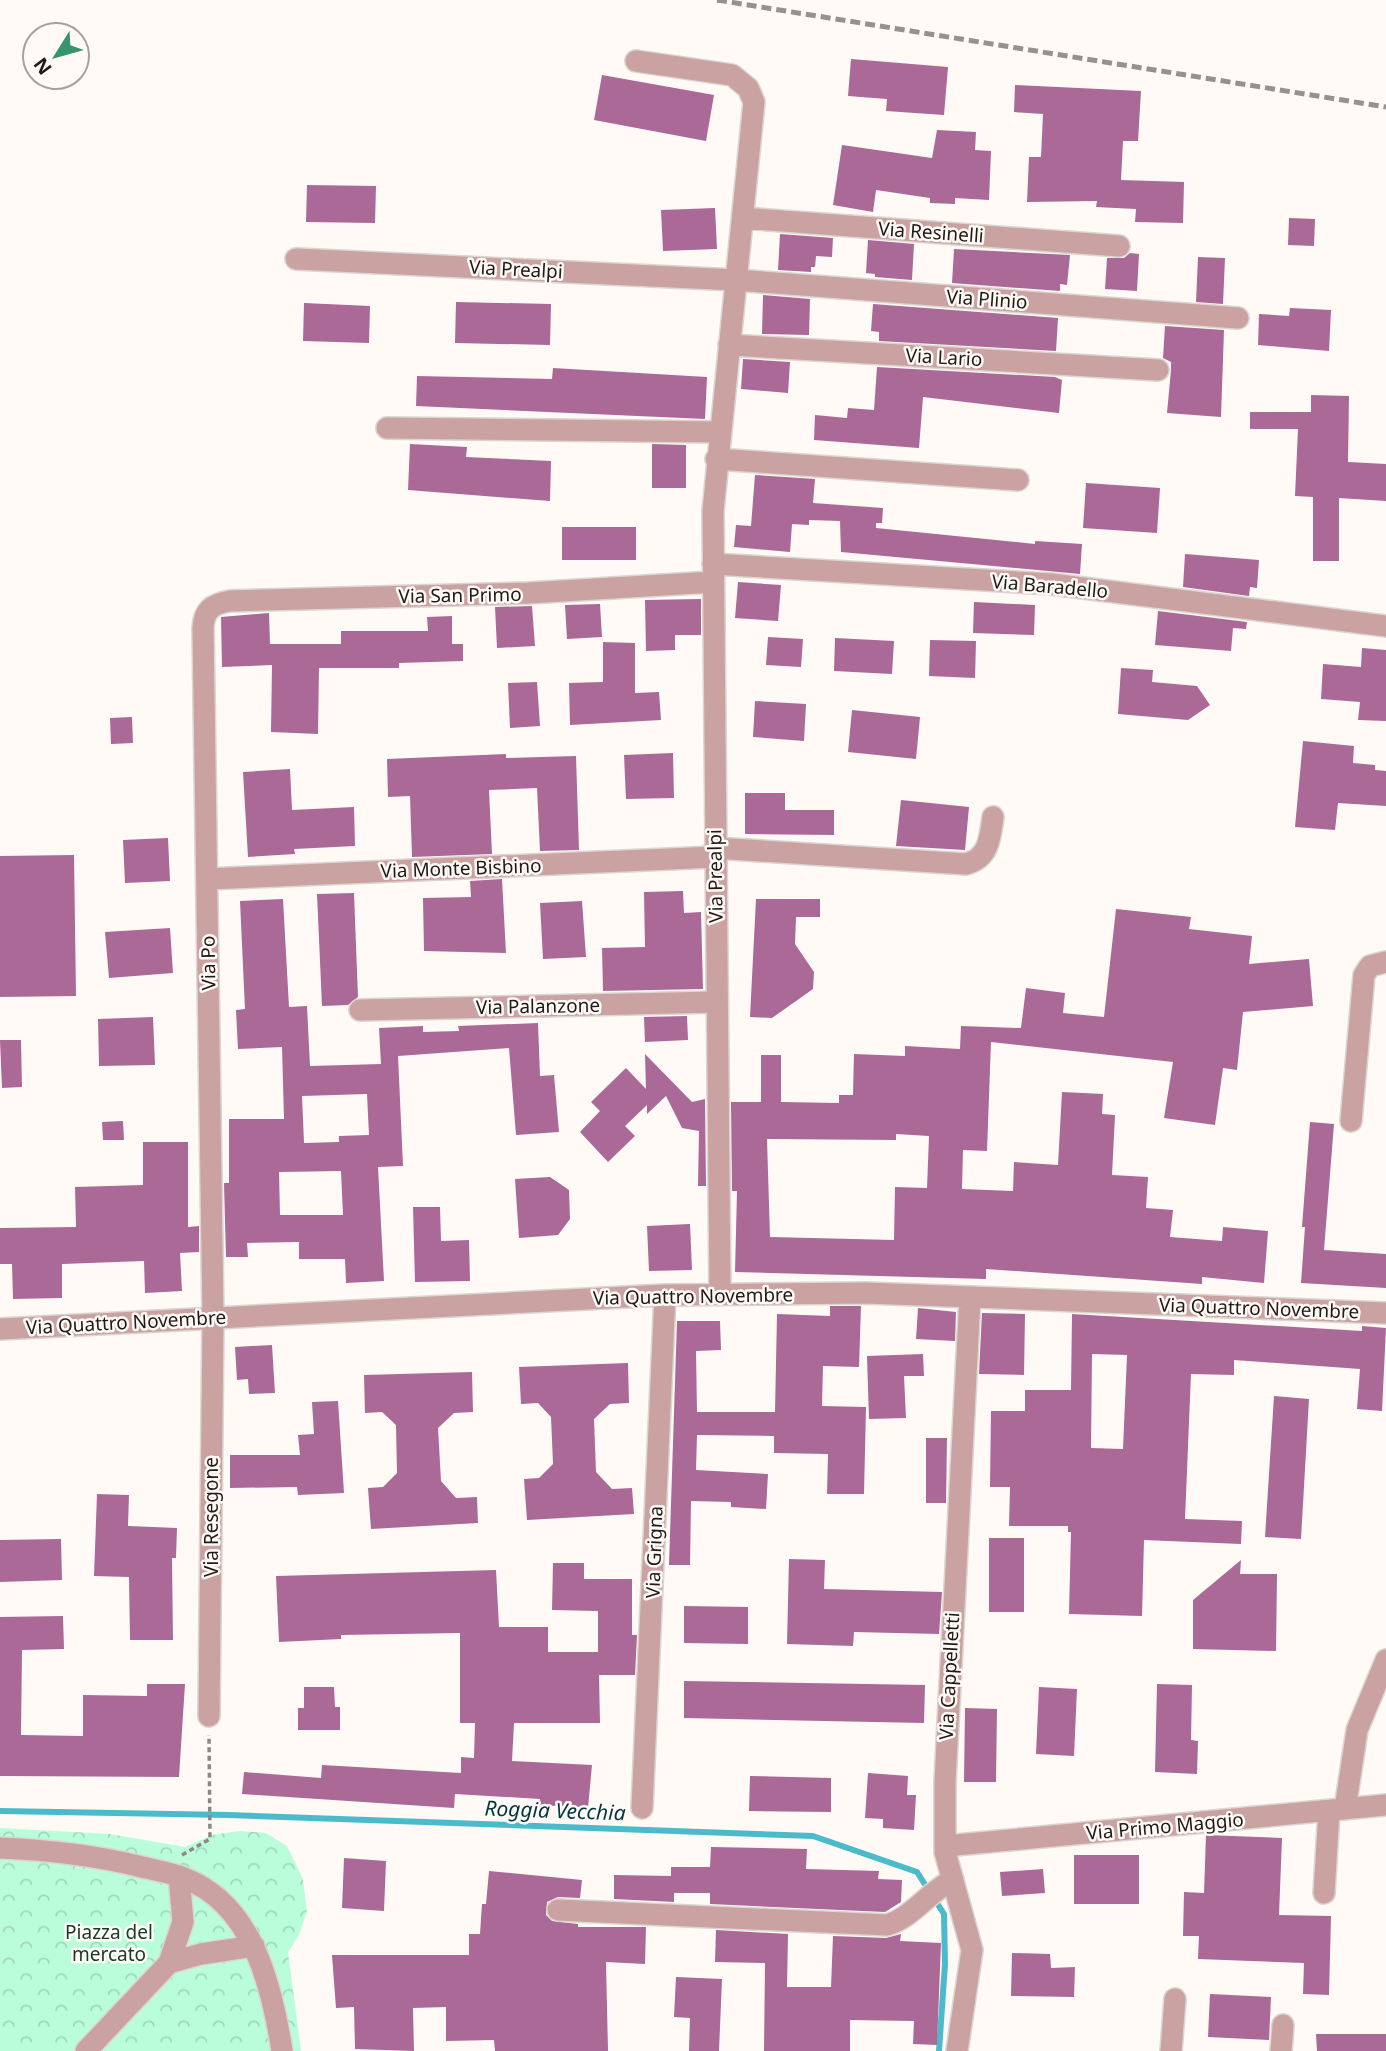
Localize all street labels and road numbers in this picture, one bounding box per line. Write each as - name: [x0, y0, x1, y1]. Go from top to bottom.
- street label: Via Resinelli: [877, 215, 985, 249]
- street label: Via Prealpi: [469, 254, 563, 284]
- street label: Via Plinio: [946, 283, 1028, 315]
- street label: Via Lario: [905, 342, 983, 372]
- street label: Via Baradello: [991, 568, 1109, 604]
- street label: Via San Primo: [398, 581, 522, 609]
- street label: Via Prealpi: [701, 829, 729, 923]
- street label: Via Monte Bisbino: [380, 852, 542, 884]
- street label: Via Po: [195, 935, 221, 991]
- street label: Via Palanzone: [476, 992, 600, 1020]
- street label: Via Quattro Novembre: [593, 1281, 793, 1311]
- street label: Via Quattro Novembre: [1158, 1292, 1360, 1324]
- street label: Via Quattro Novembre: [25, 1304, 227, 1340]
- street label: Via Resegone: [198, 1457, 224, 1577]
- street label: Via Grigna: [639, 1505, 669, 1599]
- street label: Via Cappelletti: [933, 1612, 965, 1740]
- street label: Via Primo Maggio: [1085, 1806, 1245, 1846]

